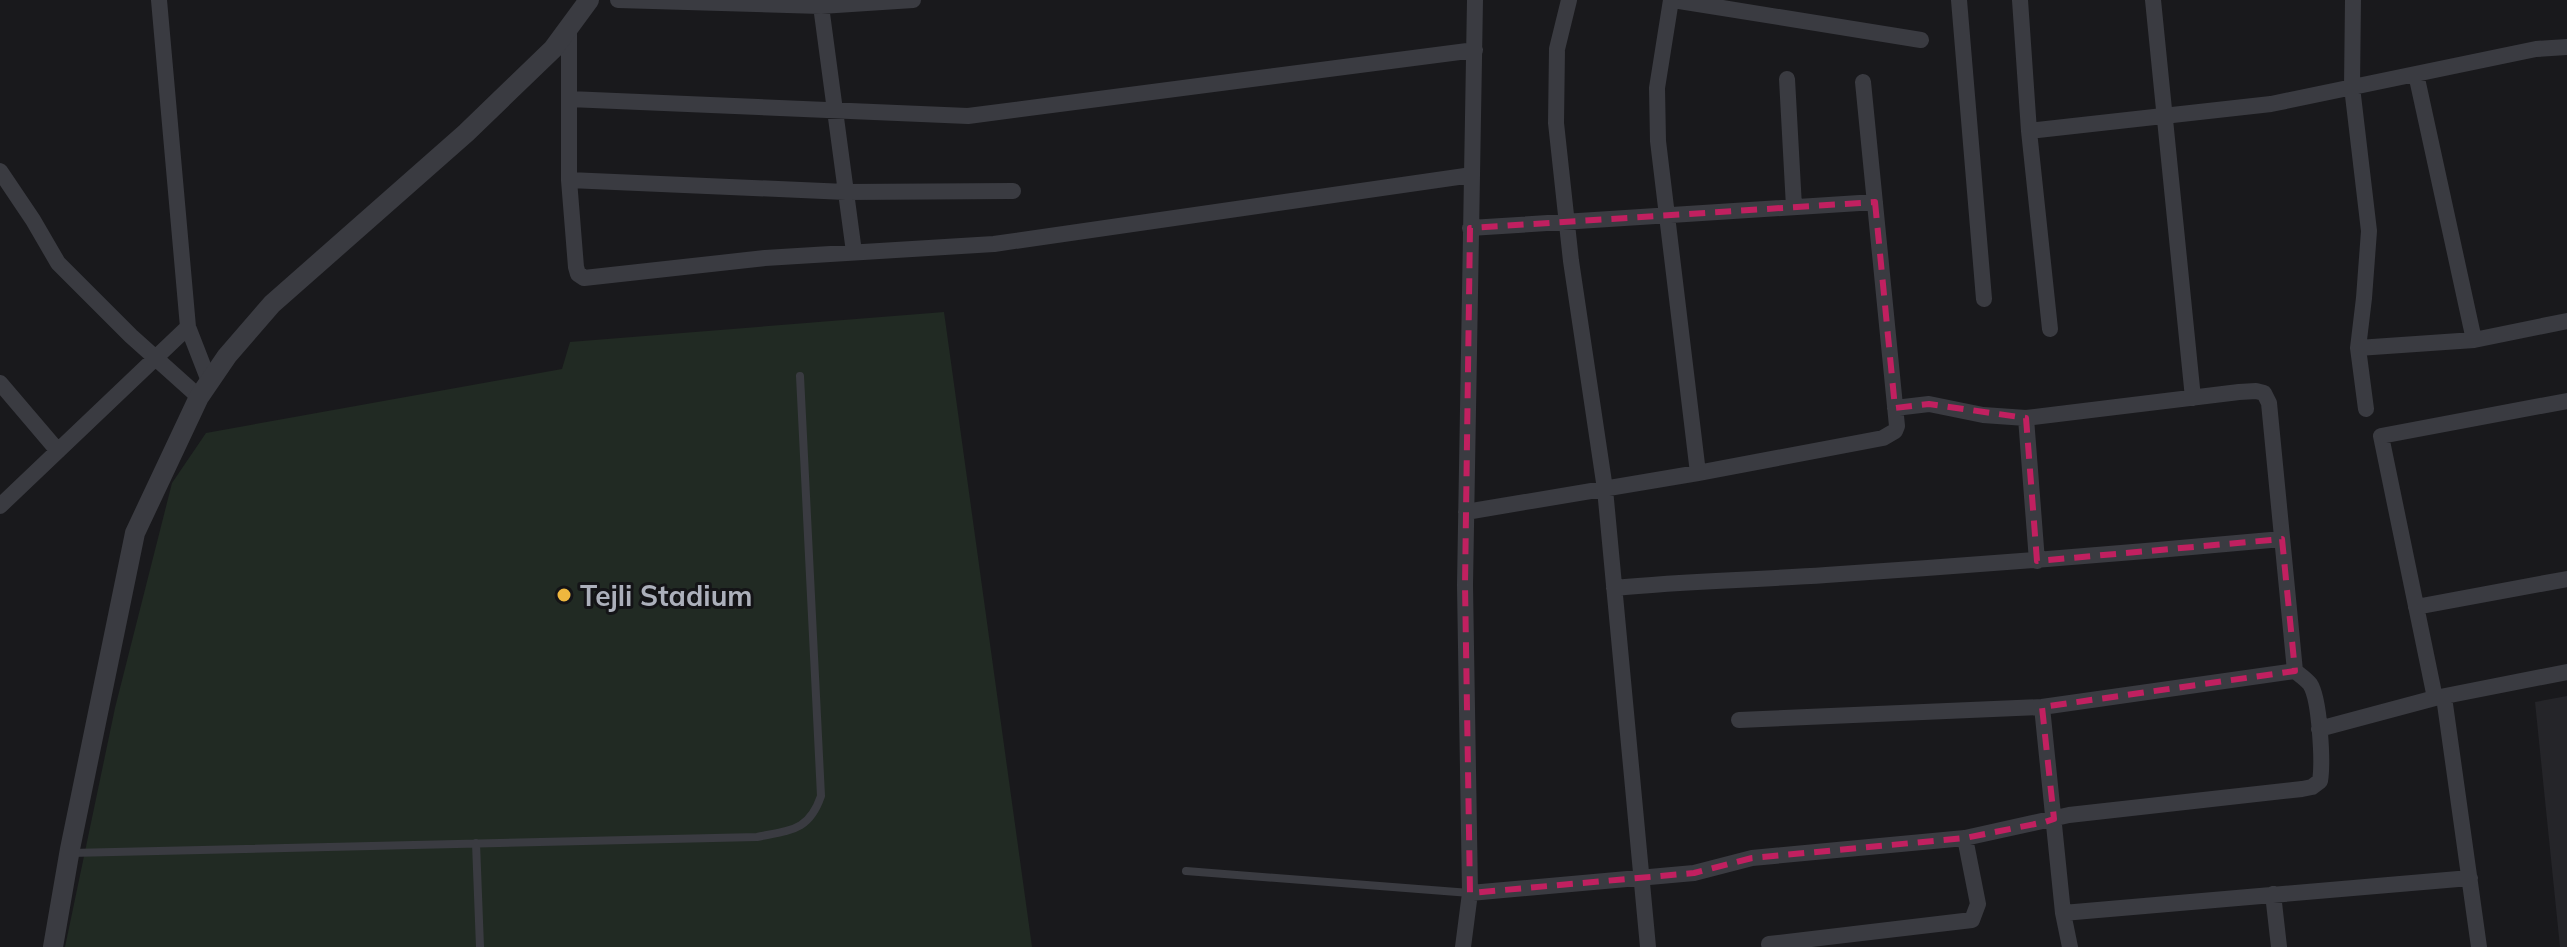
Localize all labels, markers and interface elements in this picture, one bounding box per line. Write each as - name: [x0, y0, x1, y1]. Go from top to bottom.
- place label: Tejli Stadium: [580, 578, 753, 613]
- marker: Tejli Stadium: [555, 586, 573, 604]

